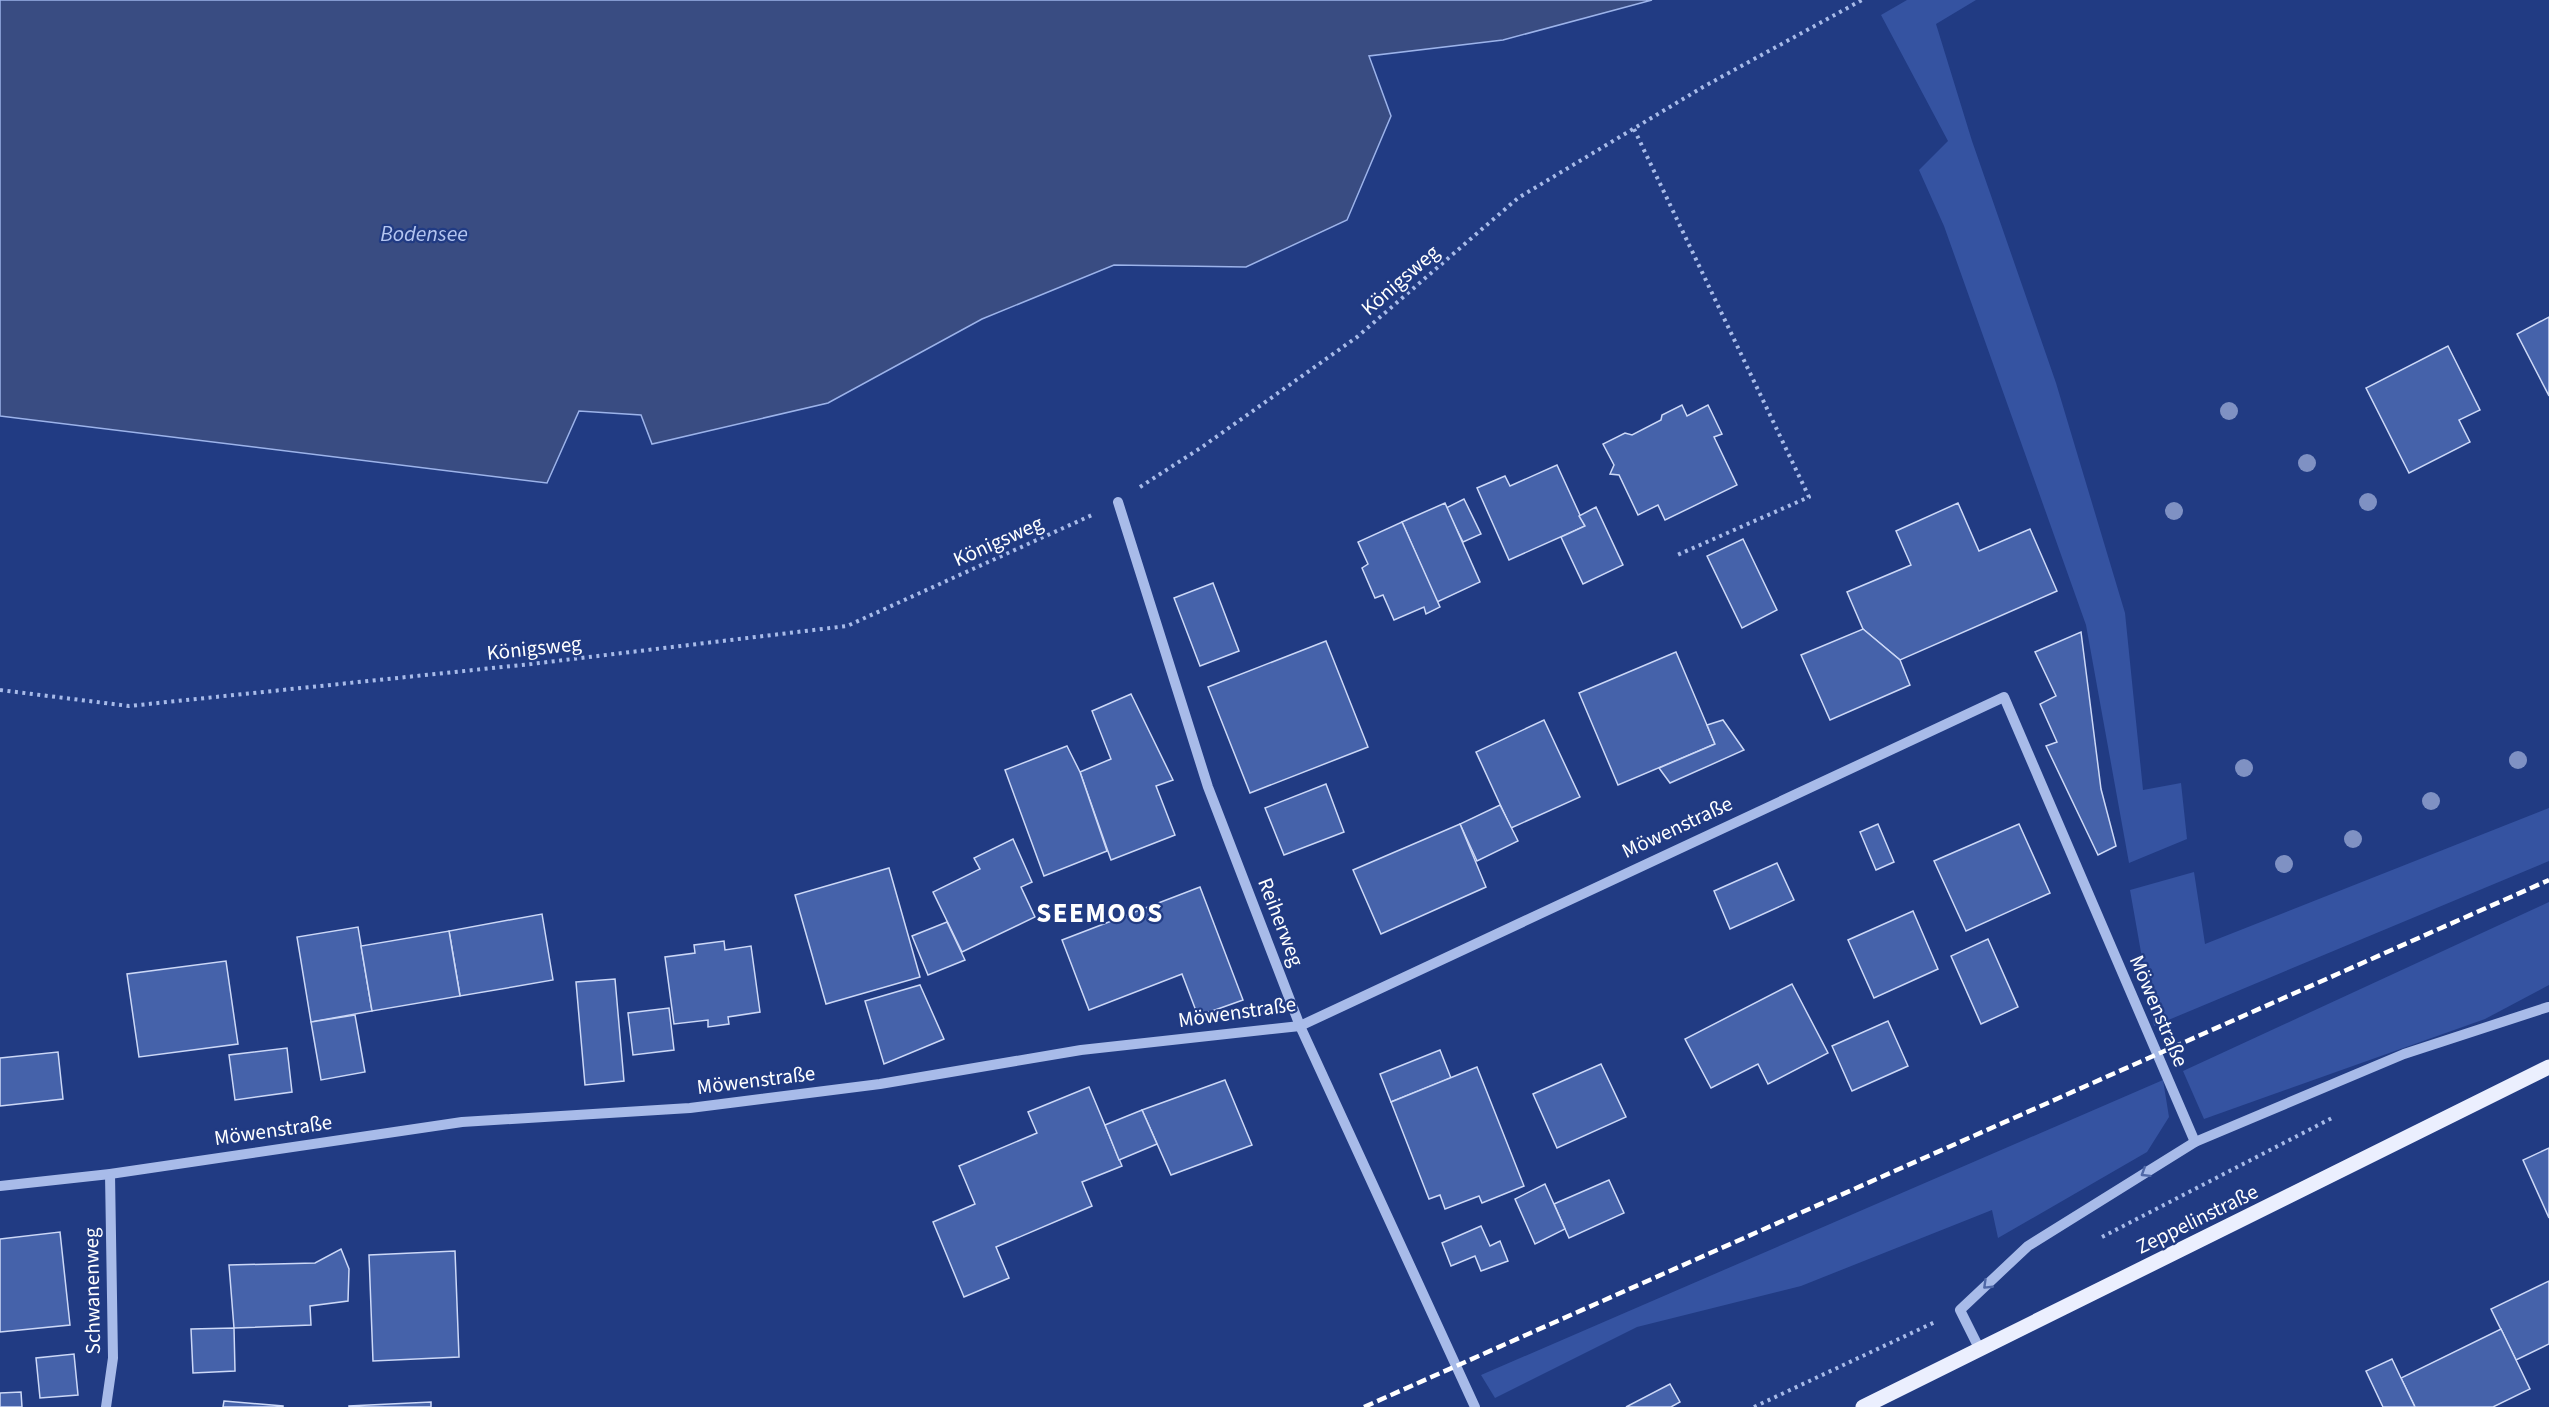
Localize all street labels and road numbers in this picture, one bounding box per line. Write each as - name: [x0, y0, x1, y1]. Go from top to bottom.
- street label: Königsweg: [1354, 237, 1446, 323]
- street label: Königsweg: [948, 508, 1048, 574]
- street label: Königsweg: [485, 628, 583, 668]
- street label: Möwenstraße: [1617, 788, 1737, 866]
- street label: Reiherweg: [1250, 873, 1312, 971]
- street label: Möwenstraße: [2122, 950, 2196, 1072]
- street label: Möwenstraße: [1176, 989, 1298, 1035]
- street label: Möwenstraße: [695, 1058, 817, 1102]
- street label: Möwenstraße: [212, 1107, 334, 1153]
- street label: Zeppelinstraße: [2131, 1176, 2263, 1262]
- street label: Schwanenweg: [76, 1227, 108, 1355]

